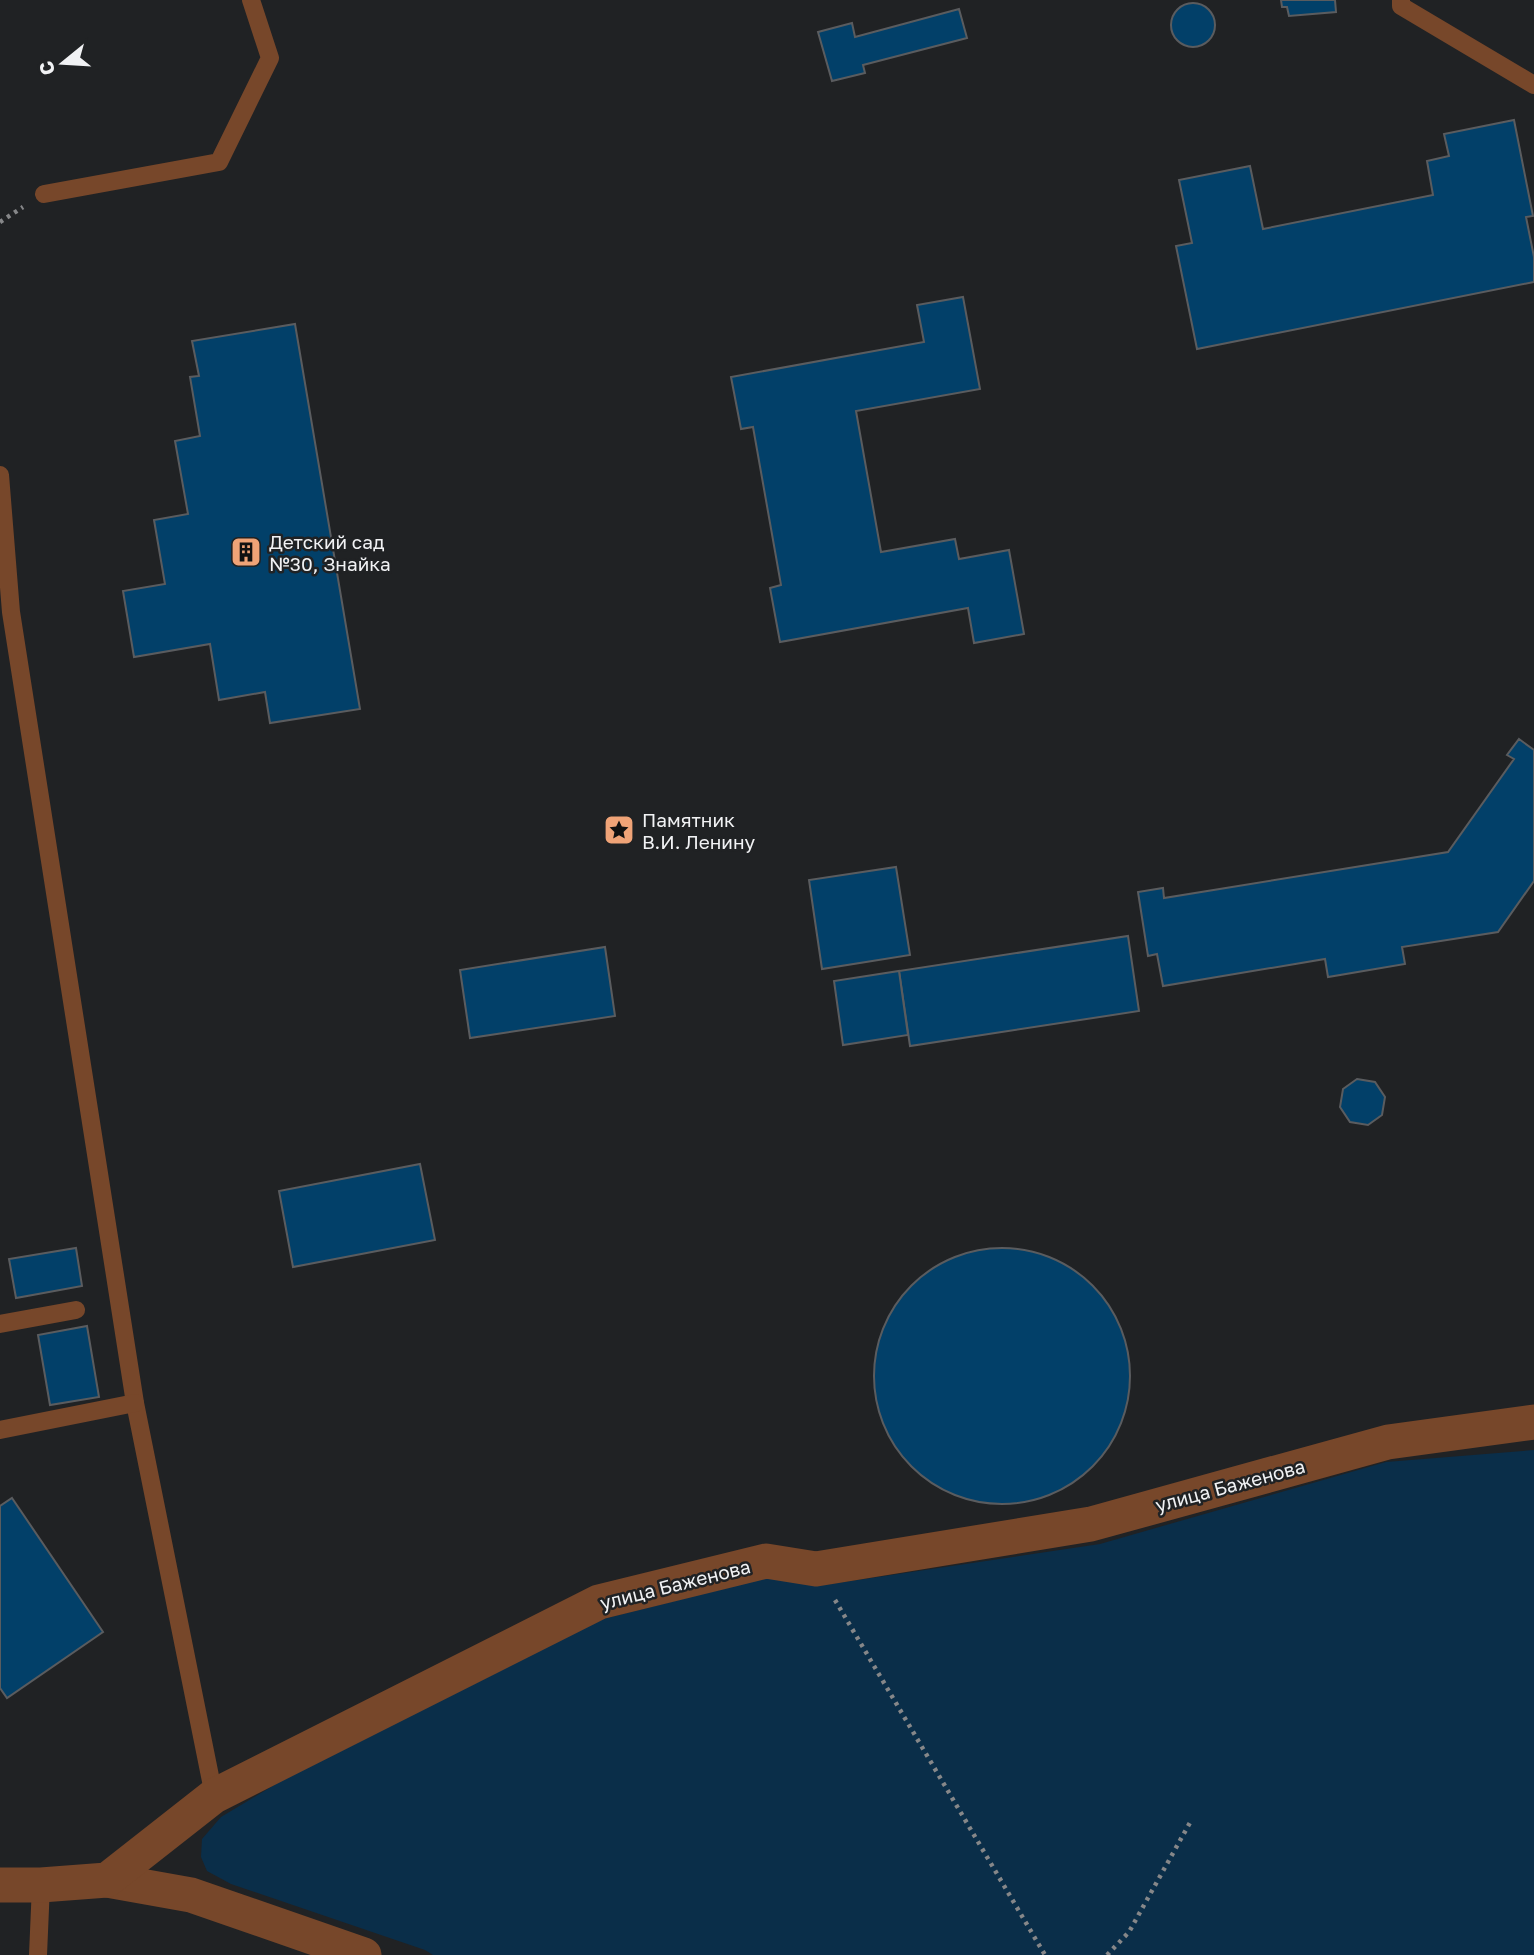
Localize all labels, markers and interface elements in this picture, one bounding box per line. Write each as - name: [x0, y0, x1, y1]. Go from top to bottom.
- north arrow: [28, 28, 98, 98]
- text: С: [33, 58, 59, 78]
- place label: Детский сад №30, Знайка: [269, 530, 391, 575]
- building icon: Детский сад №30, Знайка: [229, 535, 263, 569]
- place label: Памятник В.И. Ленину: [642, 808, 756, 853]
- place icon: Памятник В.И. Ленину: [602, 813, 636, 847]
- street label: улица Баженова: [1153, 1454, 1307, 1516]
- street label: улица Баженова: [597, 1554, 753, 1614]

